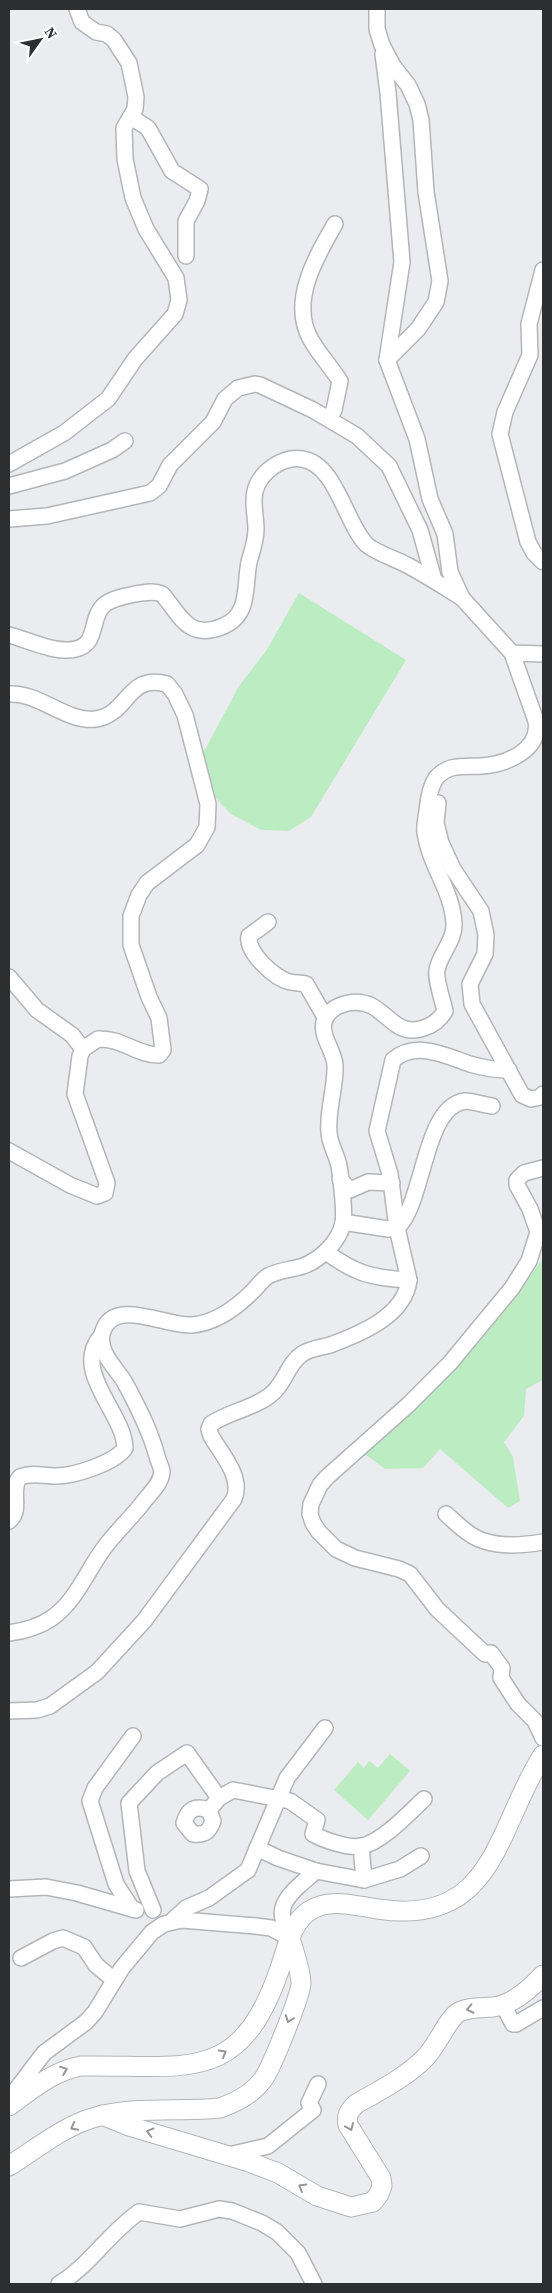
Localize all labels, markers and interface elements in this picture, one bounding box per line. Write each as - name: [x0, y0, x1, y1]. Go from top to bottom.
- north arrow: [15, 15, 65, 65]
- text: N: [40, 23, 62, 43]
- one-way arrow: [466, 2003, 475, 2014]
- one-way arrow: [285, 2014, 295, 2023]
- one-way arrow: [218, 2050, 227, 2060]
- one-way arrow: [59, 2066, 68, 2076]
- one-way arrow: [70, 2121, 79, 2131]
- one-way arrow: [344, 2122, 355, 2131]
- one-way arrow: [145, 2127, 154, 2138]
- one-way arrow: [298, 2184, 307, 2194]

